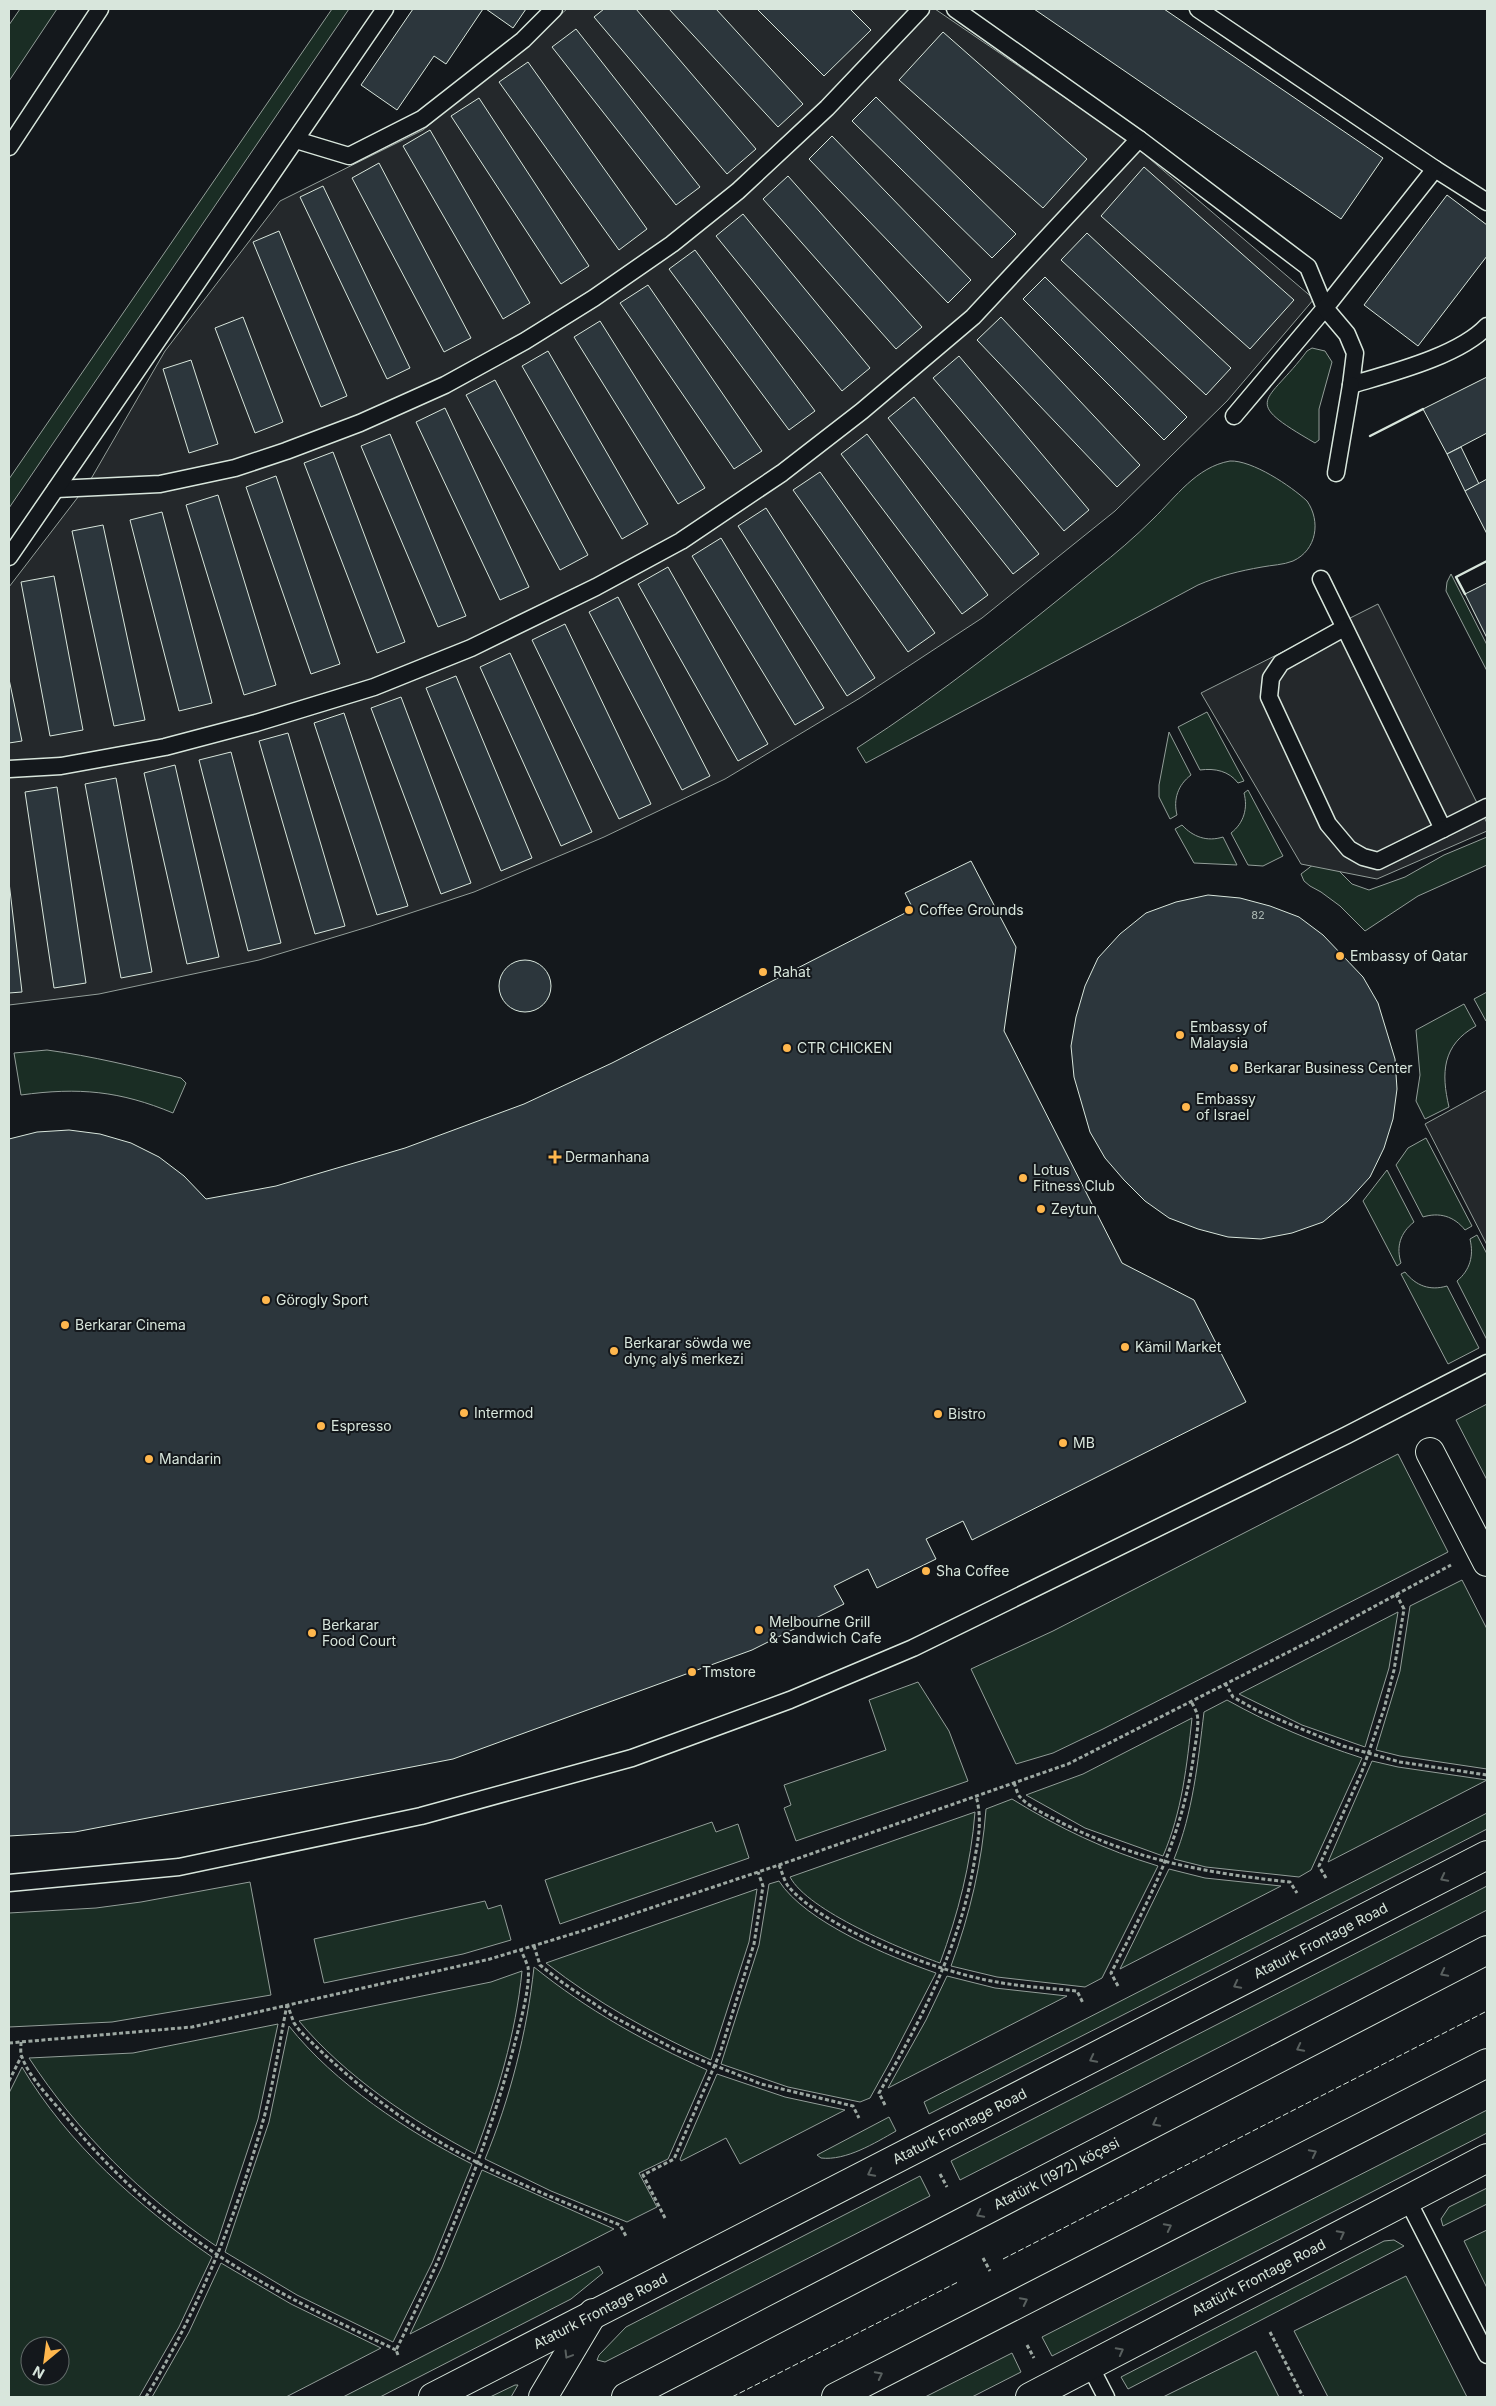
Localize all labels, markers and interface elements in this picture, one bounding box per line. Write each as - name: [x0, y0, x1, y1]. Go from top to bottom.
- place label: Coffee Grounds: [919, 901, 1024, 918]
- marker: Coffee Grounds: [903, 904, 915, 916]
- house number: 82: [1251, 908, 1265, 922]
- place label: Embassy of Qatar: [1350, 947, 1468, 964]
- marker: Embassy of Qatar: [1334, 950, 1346, 962]
- place label: Rahat: [773, 963, 811, 980]
- marker: Rahat: [757, 966, 769, 978]
- place label: Embassy of Malaysia: [1190, 1018, 1267, 1051]
- marker: Embassy of Malaysia: [1174, 1029, 1186, 1041]
- place label: CTR CHICKEN: [797, 1039, 892, 1056]
- marker: CTR CHICKEN: [781, 1042, 793, 1054]
- place label: Berkarar Business Center: [1244, 1059, 1413, 1076]
- marker: Berkarar Business Center: [1228, 1062, 1240, 1074]
- place label: Embassy of Israel: [1196, 1090, 1256, 1123]
- marker: Embassy of Israel: [1180, 1101, 1192, 1113]
- place label: Dermanhana: [565, 1148, 649, 1165]
- marker: Dermanhana: [549, 1151, 561, 1163]
- place label: Lotus Fitness Club: [1033, 1161, 1115, 1194]
- marker: Lotus Fitness Club: [1017, 1172, 1029, 1184]
- place label: Zeytun: [1051, 1200, 1097, 1217]
- marker: Zeytun: [1035, 1203, 1047, 1215]
- place label: Görogly Sport: [276, 1291, 369, 1308]
- marker: Görogly Sport: [260, 1294, 272, 1306]
- place label: Berkarar Cinema: [75, 1316, 186, 1333]
- marker: Berkarar Cinema: [59, 1319, 71, 1331]
- place label: Berkarar söwda we dynç alyš merkezi: [624, 1334, 751, 1367]
- place label: Kämil Market: [1135, 1338, 1222, 1355]
- marker: Kämil Market: [1119, 1341, 1131, 1353]
- marker: Berkarar söwda we dynç alyš merkezi: [608, 1345, 620, 1357]
- place label: Intermod: [474, 1404, 533, 1421]
- place label: Bistro: [948, 1405, 986, 1422]
- marker: Intermod: [458, 1407, 470, 1419]
- marker: Bistro: [932, 1408, 944, 1420]
- place label: Espresso: [331, 1417, 392, 1434]
- marker: Espresso: [315, 1420, 327, 1432]
- place label: MB: [1073, 1434, 1095, 1451]
- marker: MB: [1057, 1437, 1069, 1449]
- place label: Mandarin: [159, 1450, 221, 1467]
- marker: Mandarin: [143, 1453, 155, 1465]
- place label: Sha Coffee: [936, 1562, 1009, 1579]
- marker: Sha Coffee: [920, 1565, 932, 1577]
- place label: Melbourne Grill & Sandwich Cafe: [769, 1613, 882, 1646]
- place label: Berkarar Food Court: [322, 1616, 396, 1649]
- marker: Melbourne Grill & Sandwich Cafe: [753, 1624, 765, 1636]
- marker: Berkarar Food Court: [306, 1627, 318, 1639]
- place label: Tmstore: [702, 1663, 756, 1680]
- marker: Tmstore: [686, 1666, 698, 1678]
- one-way arrow: [1440, 1872, 1449, 1882]
- street label: Ataturk Frontage Road: [1250, 1899, 1390, 1982]
- one-way arrow: [1440, 1967, 1449, 1977]
- one-way arrow: [1234, 1979, 1243, 1989]
- one-way arrow: [1296, 2042, 1305, 2052]
- one-way arrow: [1089, 2053, 1098, 2063]
- street label: Ataturk Frontage Road: [889, 2084, 1029, 2167]
- one-way arrow: [1152, 2117, 1161, 2127]
- street label: Atatürk (1972) köçesi: [990, 2133, 1122, 2213]
- one-way arrow: [1308, 2149, 1317, 2159]
- one-way arrow: [867, 2167, 876, 2177]
- one-way arrow: [977, 2208, 986, 2218]
- one-way arrow: [1163, 2223, 1172, 2233]
- one-way arrow: [1335, 2230, 1344, 2240]
- street label: Atatürk Frontage Road: [1189, 2235, 1328, 2319]
- street label: Ataturk Frontage Road: [530, 2269, 670, 2352]
- one-way arrow: [1018, 2297, 1027, 2307]
- north arrow: [20, 2336, 70, 2386]
- one-way arrow: [1114, 2347, 1123, 2357]
- one-way arrow: [565, 2350, 575, 2359]
- text: N: [30, 2363, 47, 2383]
- one-way arrow: [874, 2371, 883, 2381]

